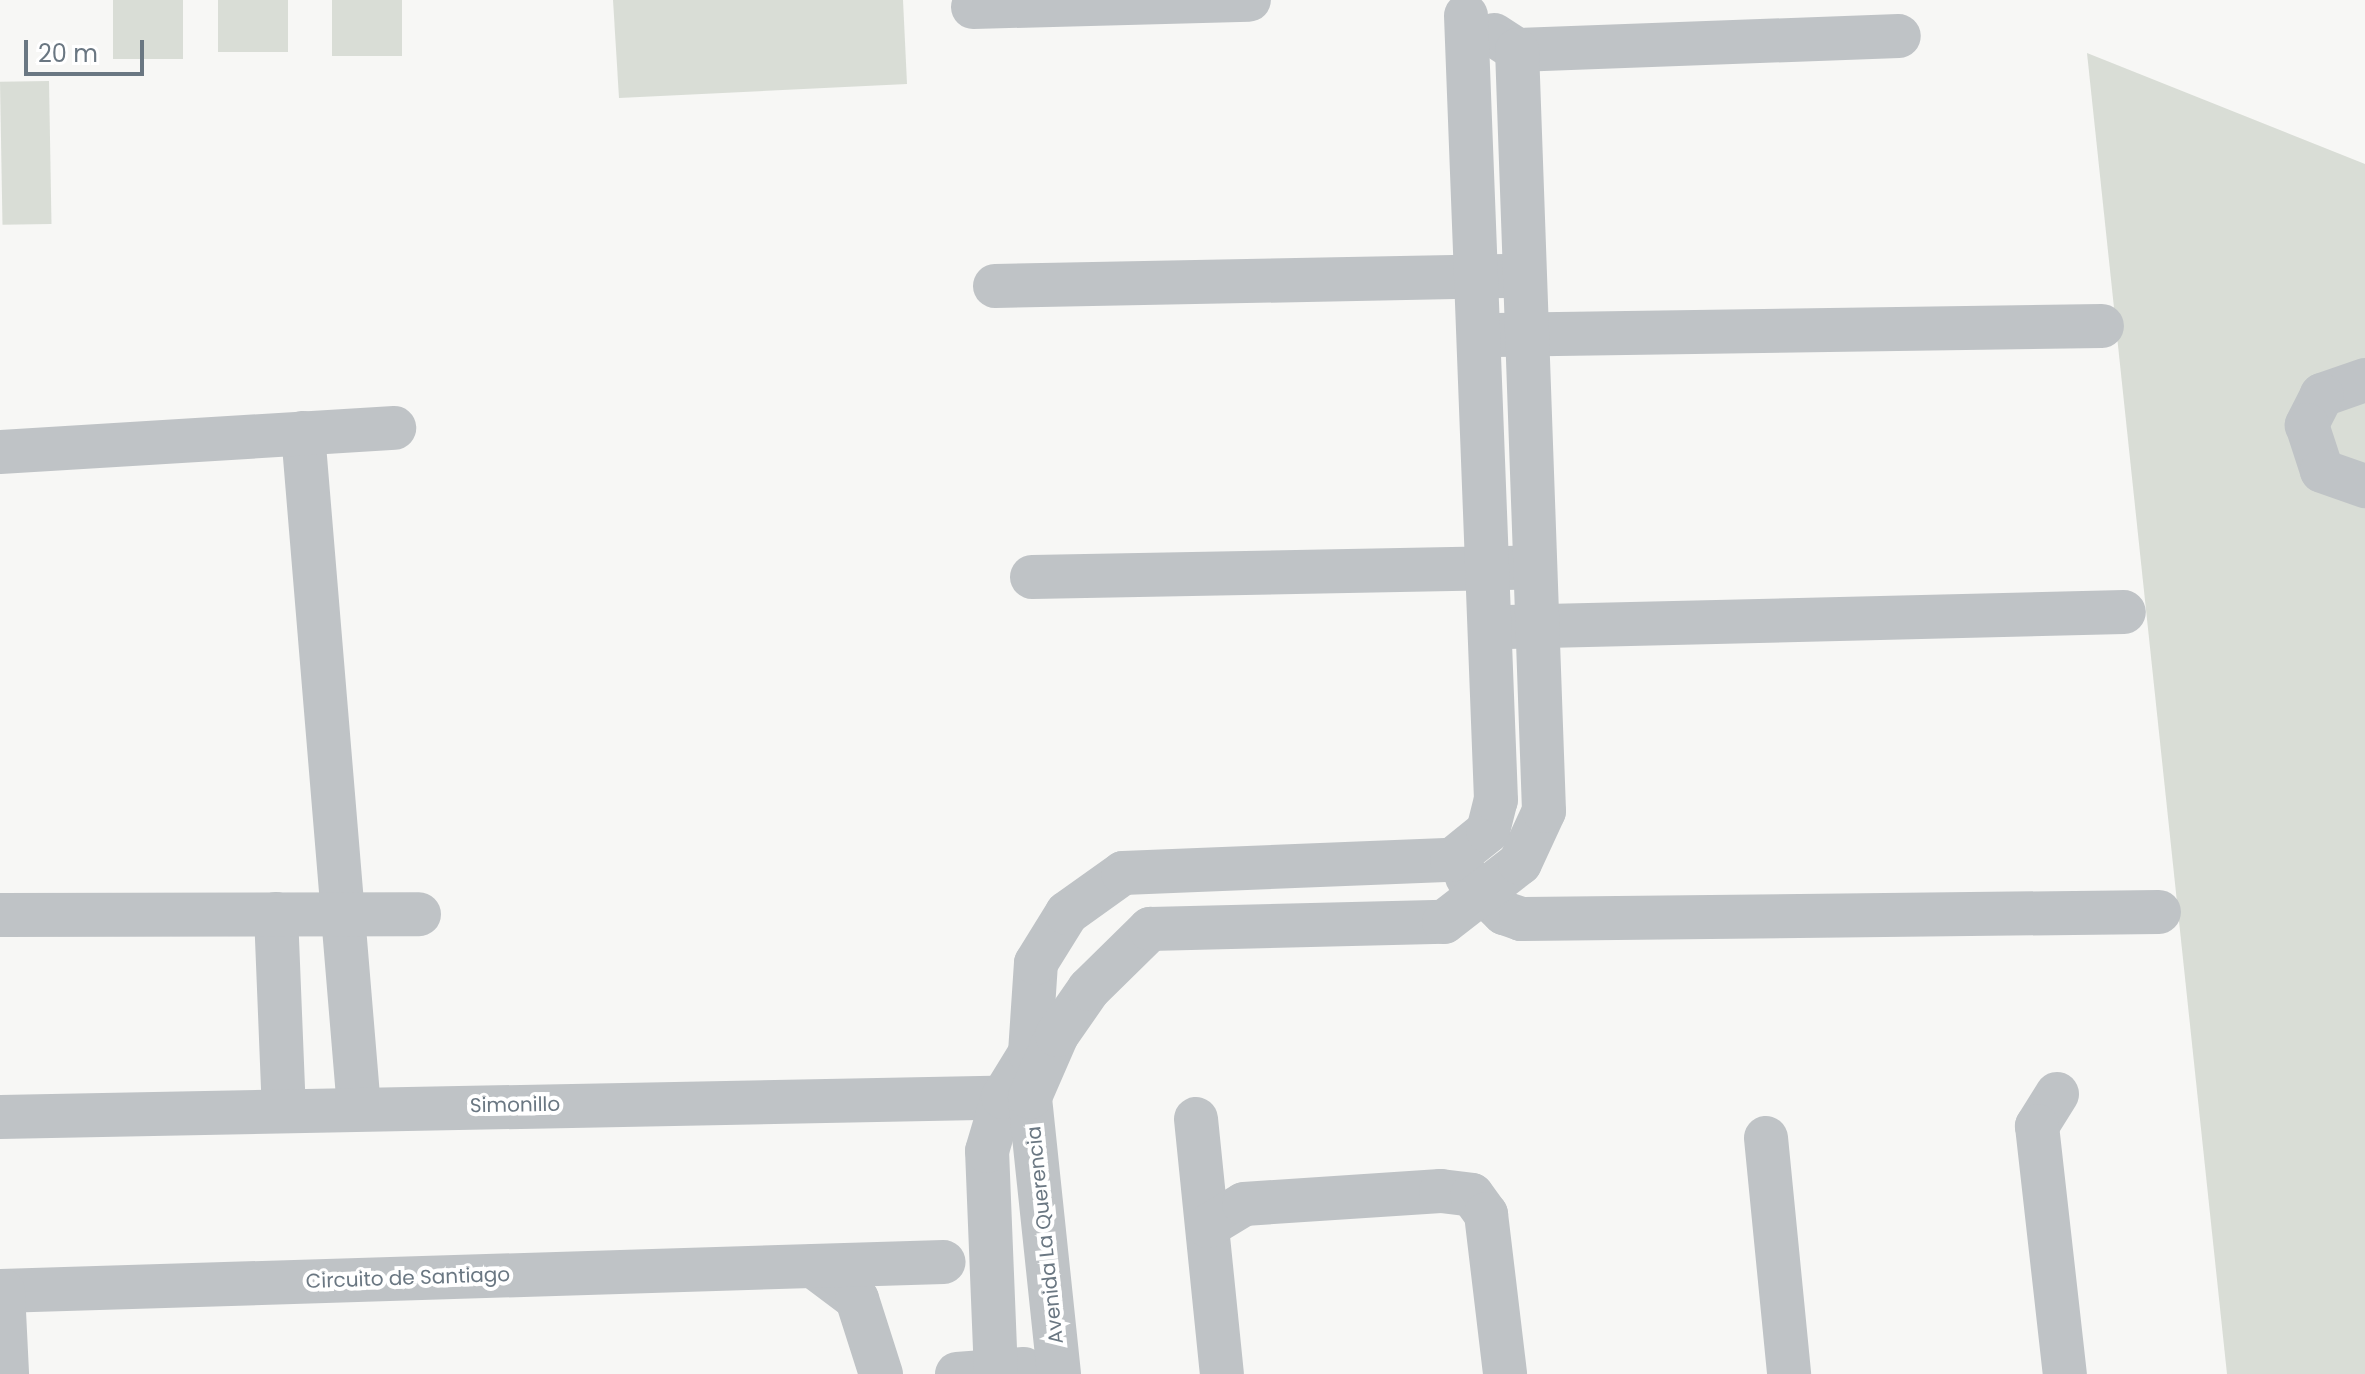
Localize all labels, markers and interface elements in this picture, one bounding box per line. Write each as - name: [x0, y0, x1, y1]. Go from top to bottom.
- scale bar: [28, 24, 148, 74]
- text: 20 m: [38, 37, 98, 70]
- street label: Simonillo: [470, 1092, 560, 1118]
- street label: Avenida La Querencia: [1022, 1125, 1068, 1345]
- street label: Circuito de Santiago: [305, 1262, 511, 1294]

